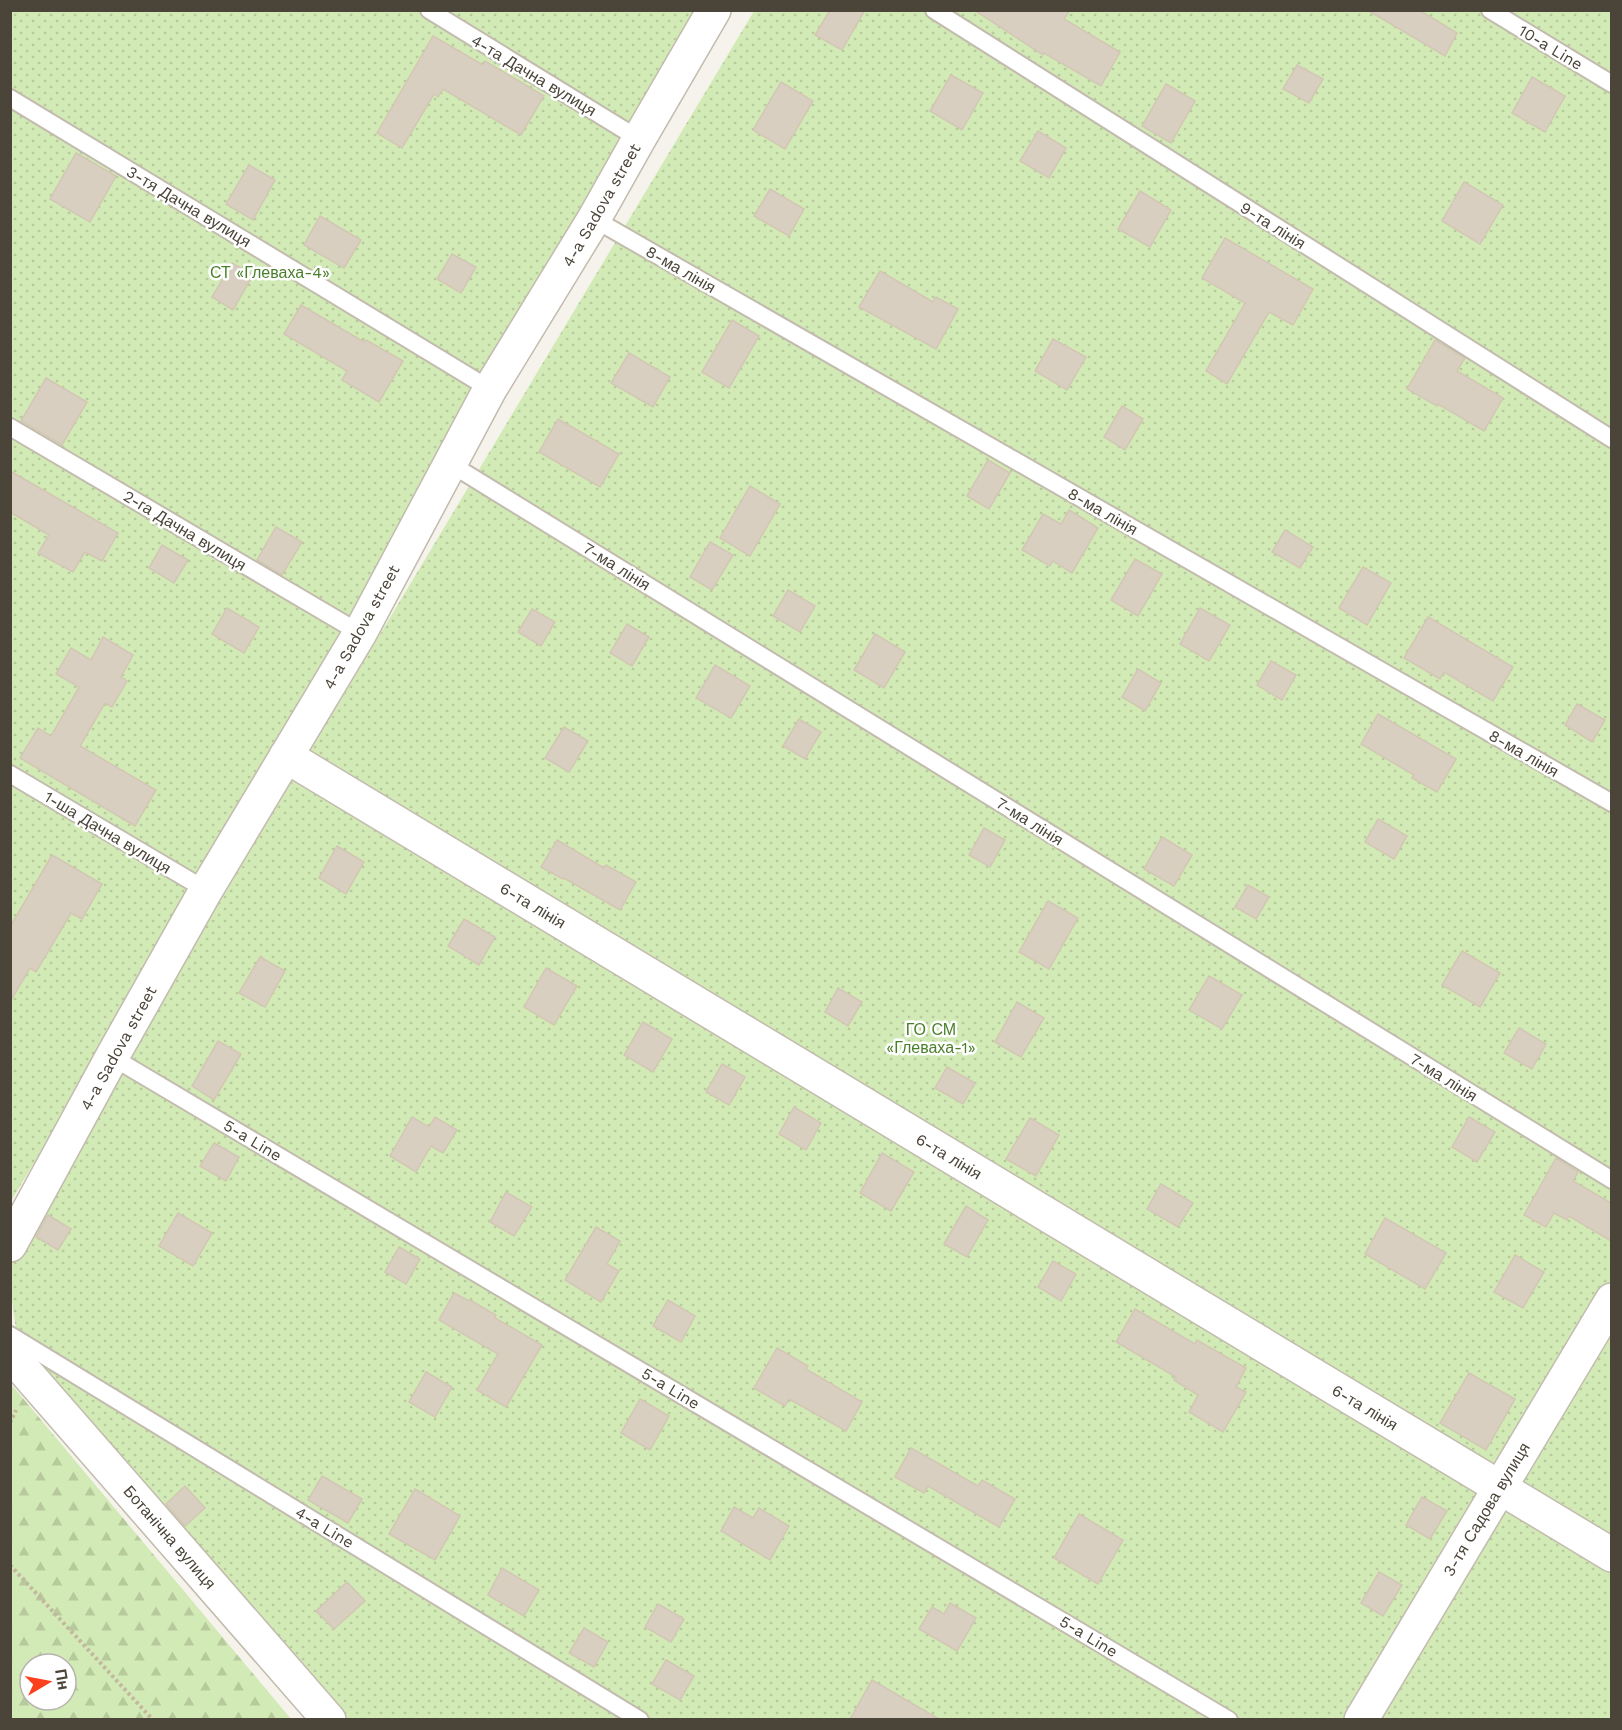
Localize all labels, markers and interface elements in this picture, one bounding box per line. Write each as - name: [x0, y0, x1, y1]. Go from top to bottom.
- street label: 10-a Line: [1515, 21, 1586, 74]
- street label: 4-та Дачна вулиця: [468, 31, 600, 120]
- street label: 4-a Sadova street: [558, 140, 645, 270]
- street label: 3-тя Дачна вулиця: [123, 162, 254, 251]
- street label: 9-та лінія: [1237, 198, 1309, 253]
- street label: 8-ма лінія: [643, 242, 719, 297]
- park label: СТ «Глеваха-4»: [210, 263, 330, 282]
- street label: 8-ма лінія: [1065, 484, 1141, 539]
- street label: 2-га Дачна вулиця: [120, 486, 250, 575]
- street label: 7-ма лінія: [580, 538, 654, 595]
- street label: 4-a Sadova street: [319, 561, 404, 693]
- street label: 8-ма лінія: [1486, 726, 1562, 781]
- street label: 1-ша Дачна вулиця: [41, 787, 175, 878]
- street label: 7-ма лінія: [993, 793, 1067, 850]
- street label: 6-та лінія: [496, 878, 569, 932]
- street label: 4-a Sadova street: [76, 982, 161, 1114]
- park label: ГО СМ «Глеваха-1»: [886, 1020, 976, 1057]
- street label: 7-ма лінія: [1407, 1049, 1481, 1106]
- street label: 5-a Line: [220, 1116, 285, 1165]
- street label: 6-та лінія: [912, 1129, 985, 1183]
- street label: 5-a Line: [638, 1364, 703, 1413]
- street label: 6-та лінія: [1328, 1380, 1401, 1434]
- street label: 3-тя Садова вулиця: [1439, 1439, 1534, 1579]
- street label: Ботанічна вулиця: [120, 1482, 220, 1593]
- street label: 4-a Line: [292, 1503, 357, 1552]
- street label: 5-a Line: [1056, 1612, 1121, 1661]
- north arrow: [18, 1652, 78, 1712]
- text: Пн: [51, 1667, 73, 1692]

